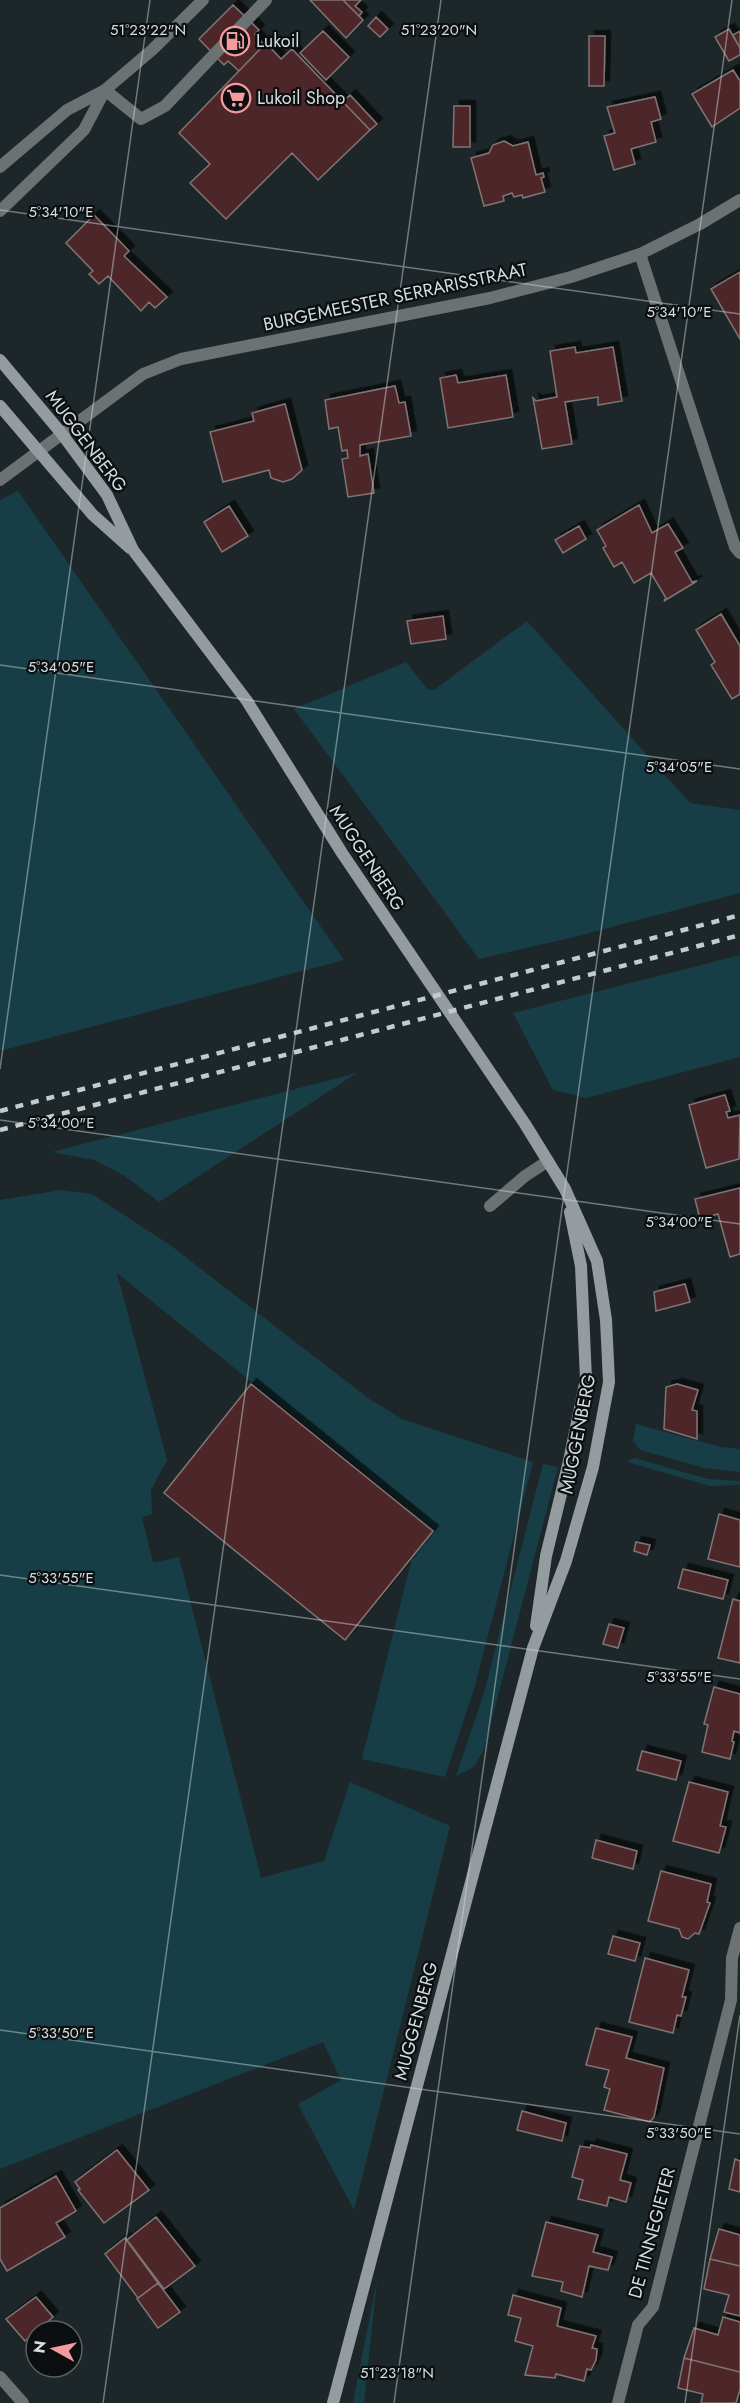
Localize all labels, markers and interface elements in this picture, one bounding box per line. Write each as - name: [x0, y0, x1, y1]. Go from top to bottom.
- text: 51°23'22"N: [110, 19, 186, 41]
- text: 51°23'20"N: [401, 19, 477, 41]
- fuel station icon: Lukoil: [219, 25, 251, 57]
- place label: Lukoil: [256, 28, 300, 54]
- supermarket icon: Lukoil Shop: [220, 82, 252, 114]
- place label: Lukoil Shop: [257, 85, 345, 111]
- text: 5°34'10"E: [29, 201, 93, 223]
- street label: BURGEMEESTER SERRARISSTRAAT: [261, 256, 530, 338]
- text: 5°34'10"E: [647, 301, 711, 323]
- street label: MUGGENBERG: [39, 385, 133, 497]
- text: 5°34'05"E: [28, 656, 94, 678]
- text: 5°34'05"E: [646, 756, 712, 778]
- street label: MUGGENBERG: [323, 800, 411, 916]
- text: 5°34'00"E: [27, 1112, 95, 1134]
- text: 5°34'00"E: [645, 1211, 713, 1233]
- street label: MUGGENBERG: [554, 1372, 602, 1496]
- text: 5°33'55"E: [28, 1567, 94, 1589]
- text: 5°33'55"E: [646, 1666, 712, 1688]
- street label: MUGGENBERG: [388, 1959, 444, 2083]
- text: 5°33'50"E: [28, 2022, 94, 2044]
- text: 5°33'50"E: [646, 2122, 712, 2144]
- street label: DE TINNEGIETER: [622, 2165, 682, 2301]
- north arrow: [24, 2319, 84, 2379]
- text: N: [27, 2339, 52, 2355]
- text: 51°23'18"N: [360, 2362, 434, 2384]

